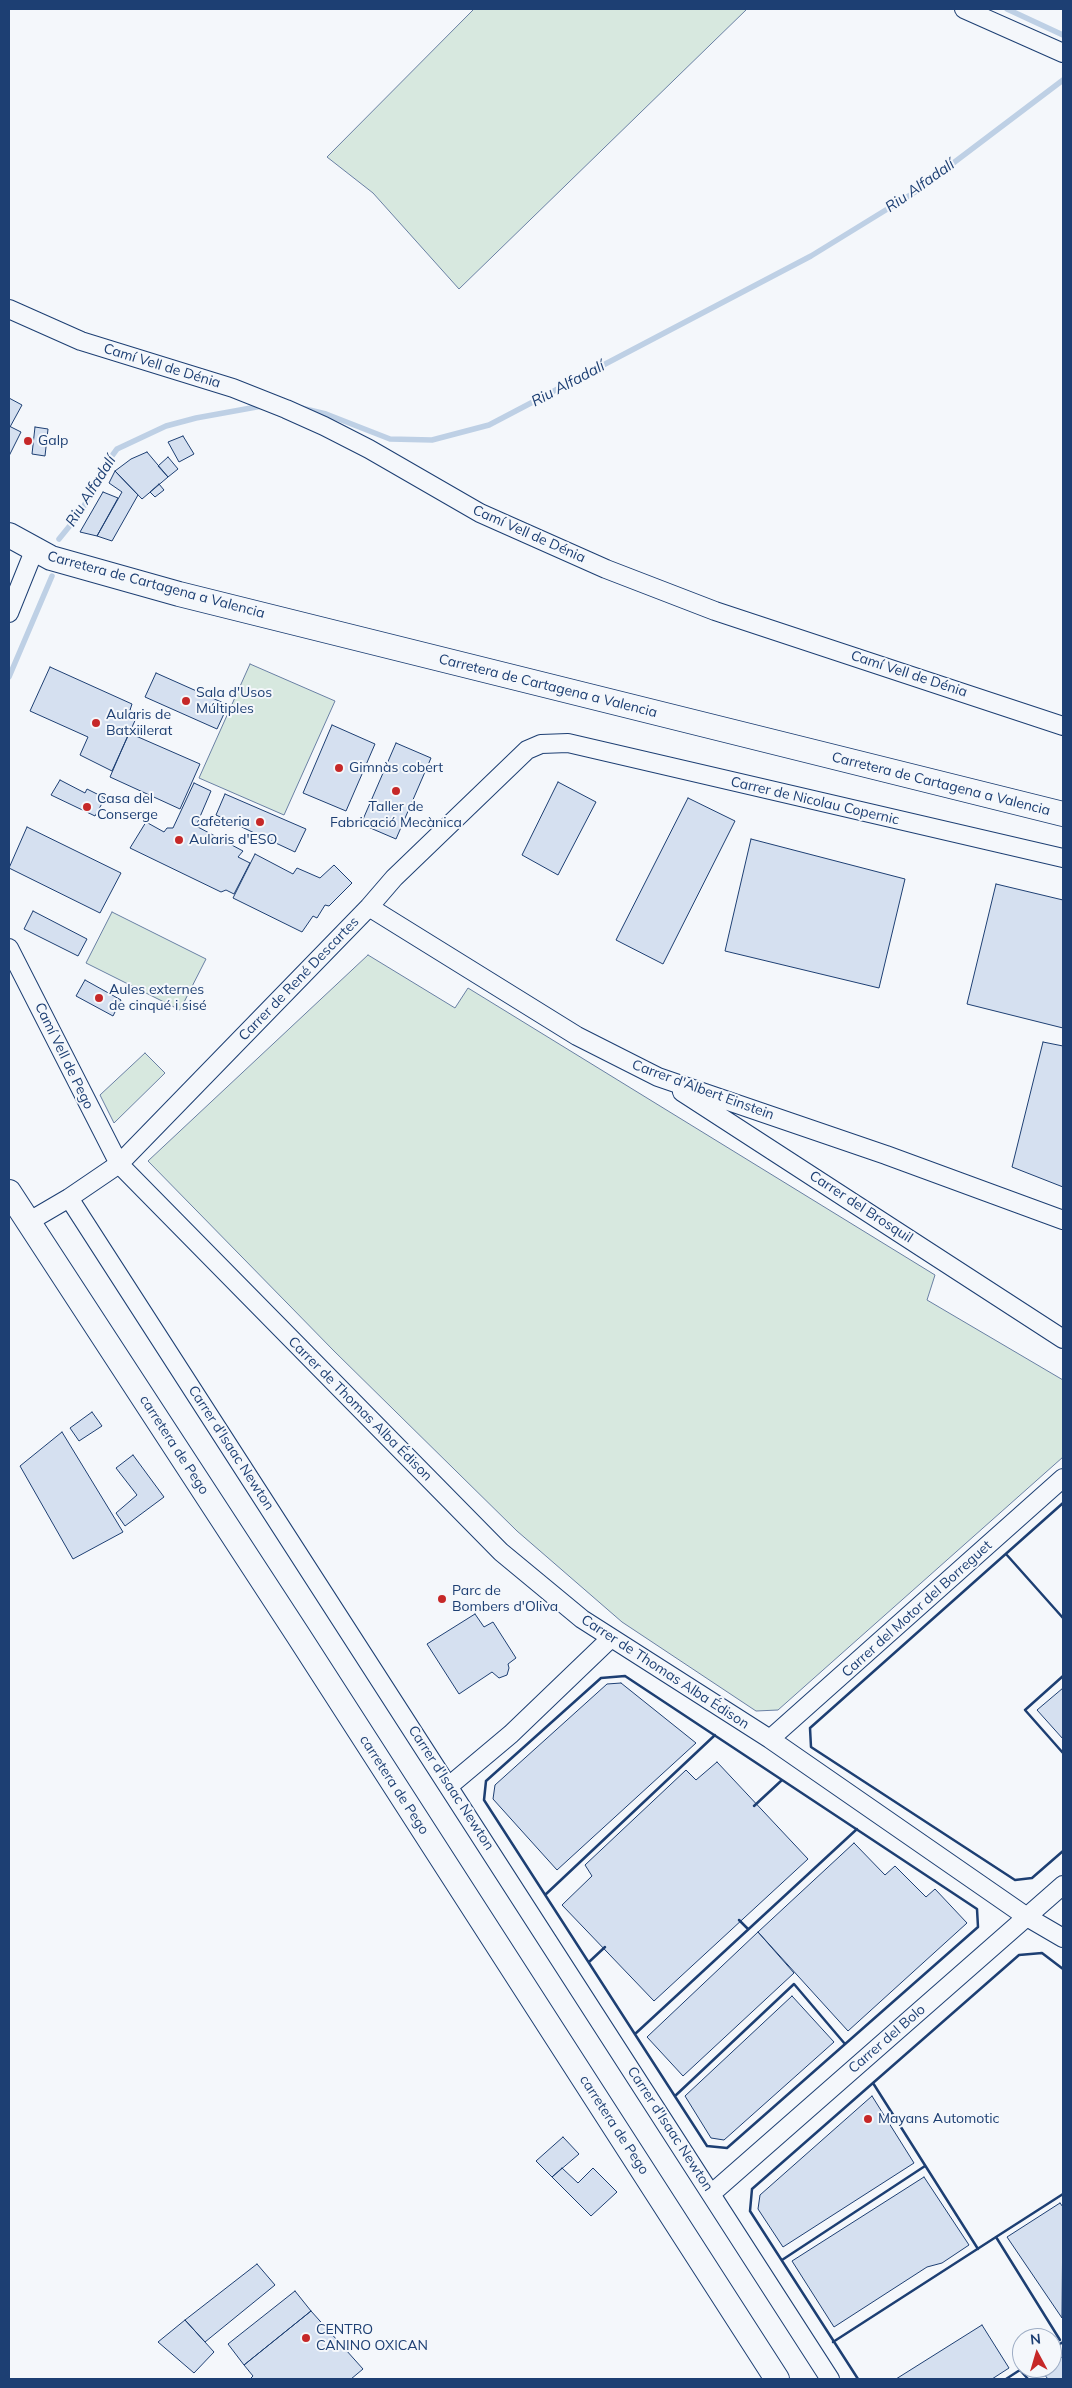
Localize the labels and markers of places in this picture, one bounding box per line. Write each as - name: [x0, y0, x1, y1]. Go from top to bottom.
- place label: Galp: [38, 433, 68, 449]
- marker: Galp: [22, 435, 34, 447]
- place label: Sala d'Usos Múltiples: [196, 685, 272, 718]
- marker: Sala d'Usos Múltiples: [180, 695, 192, 707]
- place label: Aularis de Batxiilerat: [106, 707, 172, 740]
- marker: Aularis de Batxiilerat: [90, 717, 102, 729]
- place label: Gimnàs cobert: [349, 760, 443, 776]
- marker: Gimnàs cobert: [333, 762, 345, 774]
- marker: Taller de Fabricació Mecànica: [390, 785, 402, 797]
- place label: Casa del Conserge: [97, 791, 158, 824]
- place label: Taller de Fabricació Mecànica: [330, 799, 462, 832]
- marker: Casa del Conserge: [81, 801, 93, 813]
- place label: Cafeteria: [191, 814, 250, 830]
- marker: Cafeteria: [254, 816, 266, 828]
- place label: Aularis d'ESO: [189, 832, 277, 848]
- marker: Aularis d'ESO: [173, 834, 185, 846]
- place label: Aules externes de cinqué i sisé: [109, 982, 207, 1014]
- marker: Aules externes de cinqué i sisé: [93, 992, 105, 1004]
- place label: Parc de Bombers d'Oliva: [452, 1583, 558, 1615]
- marker: Parc de Bombers d'Oliva: [436, 1593, 448, 1605]
- place label: Mayans Automotic: [878, 2111, 999, 2127]
- marker: Mayans Automotic: [862, 2113, 874, 2125]
- place label: CENTRO CANINO OXICAN: [316, 2322, 428, 2354]
- marker: CENTRO CANINO OXICAN: [300, 2332, 312, 2344]

